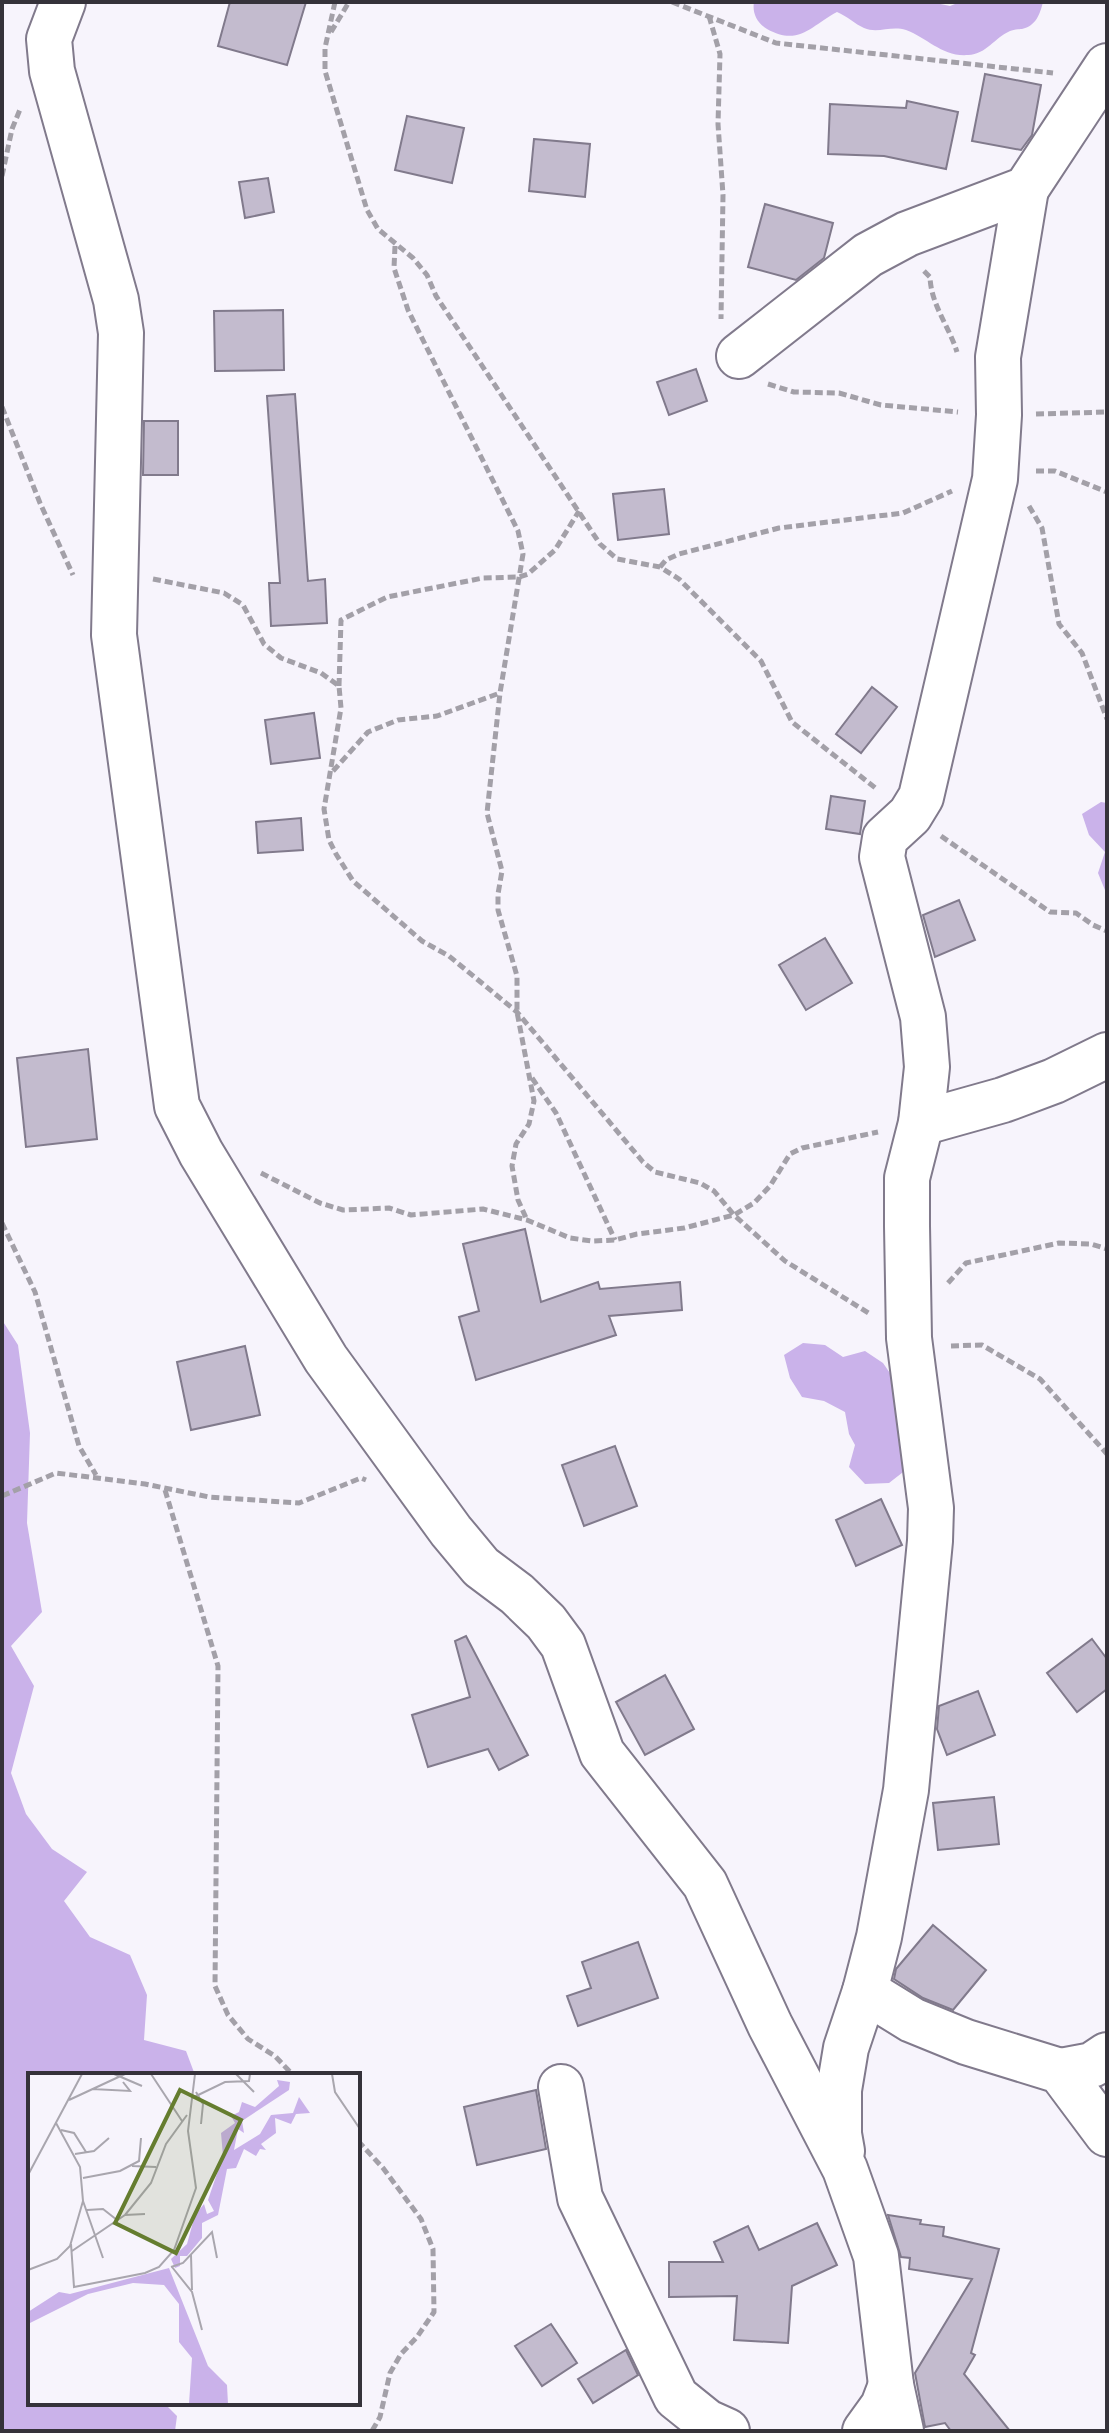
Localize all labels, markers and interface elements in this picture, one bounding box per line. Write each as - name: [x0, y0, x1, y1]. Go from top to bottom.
- inset map: [28, 2073, 360, 2405]

